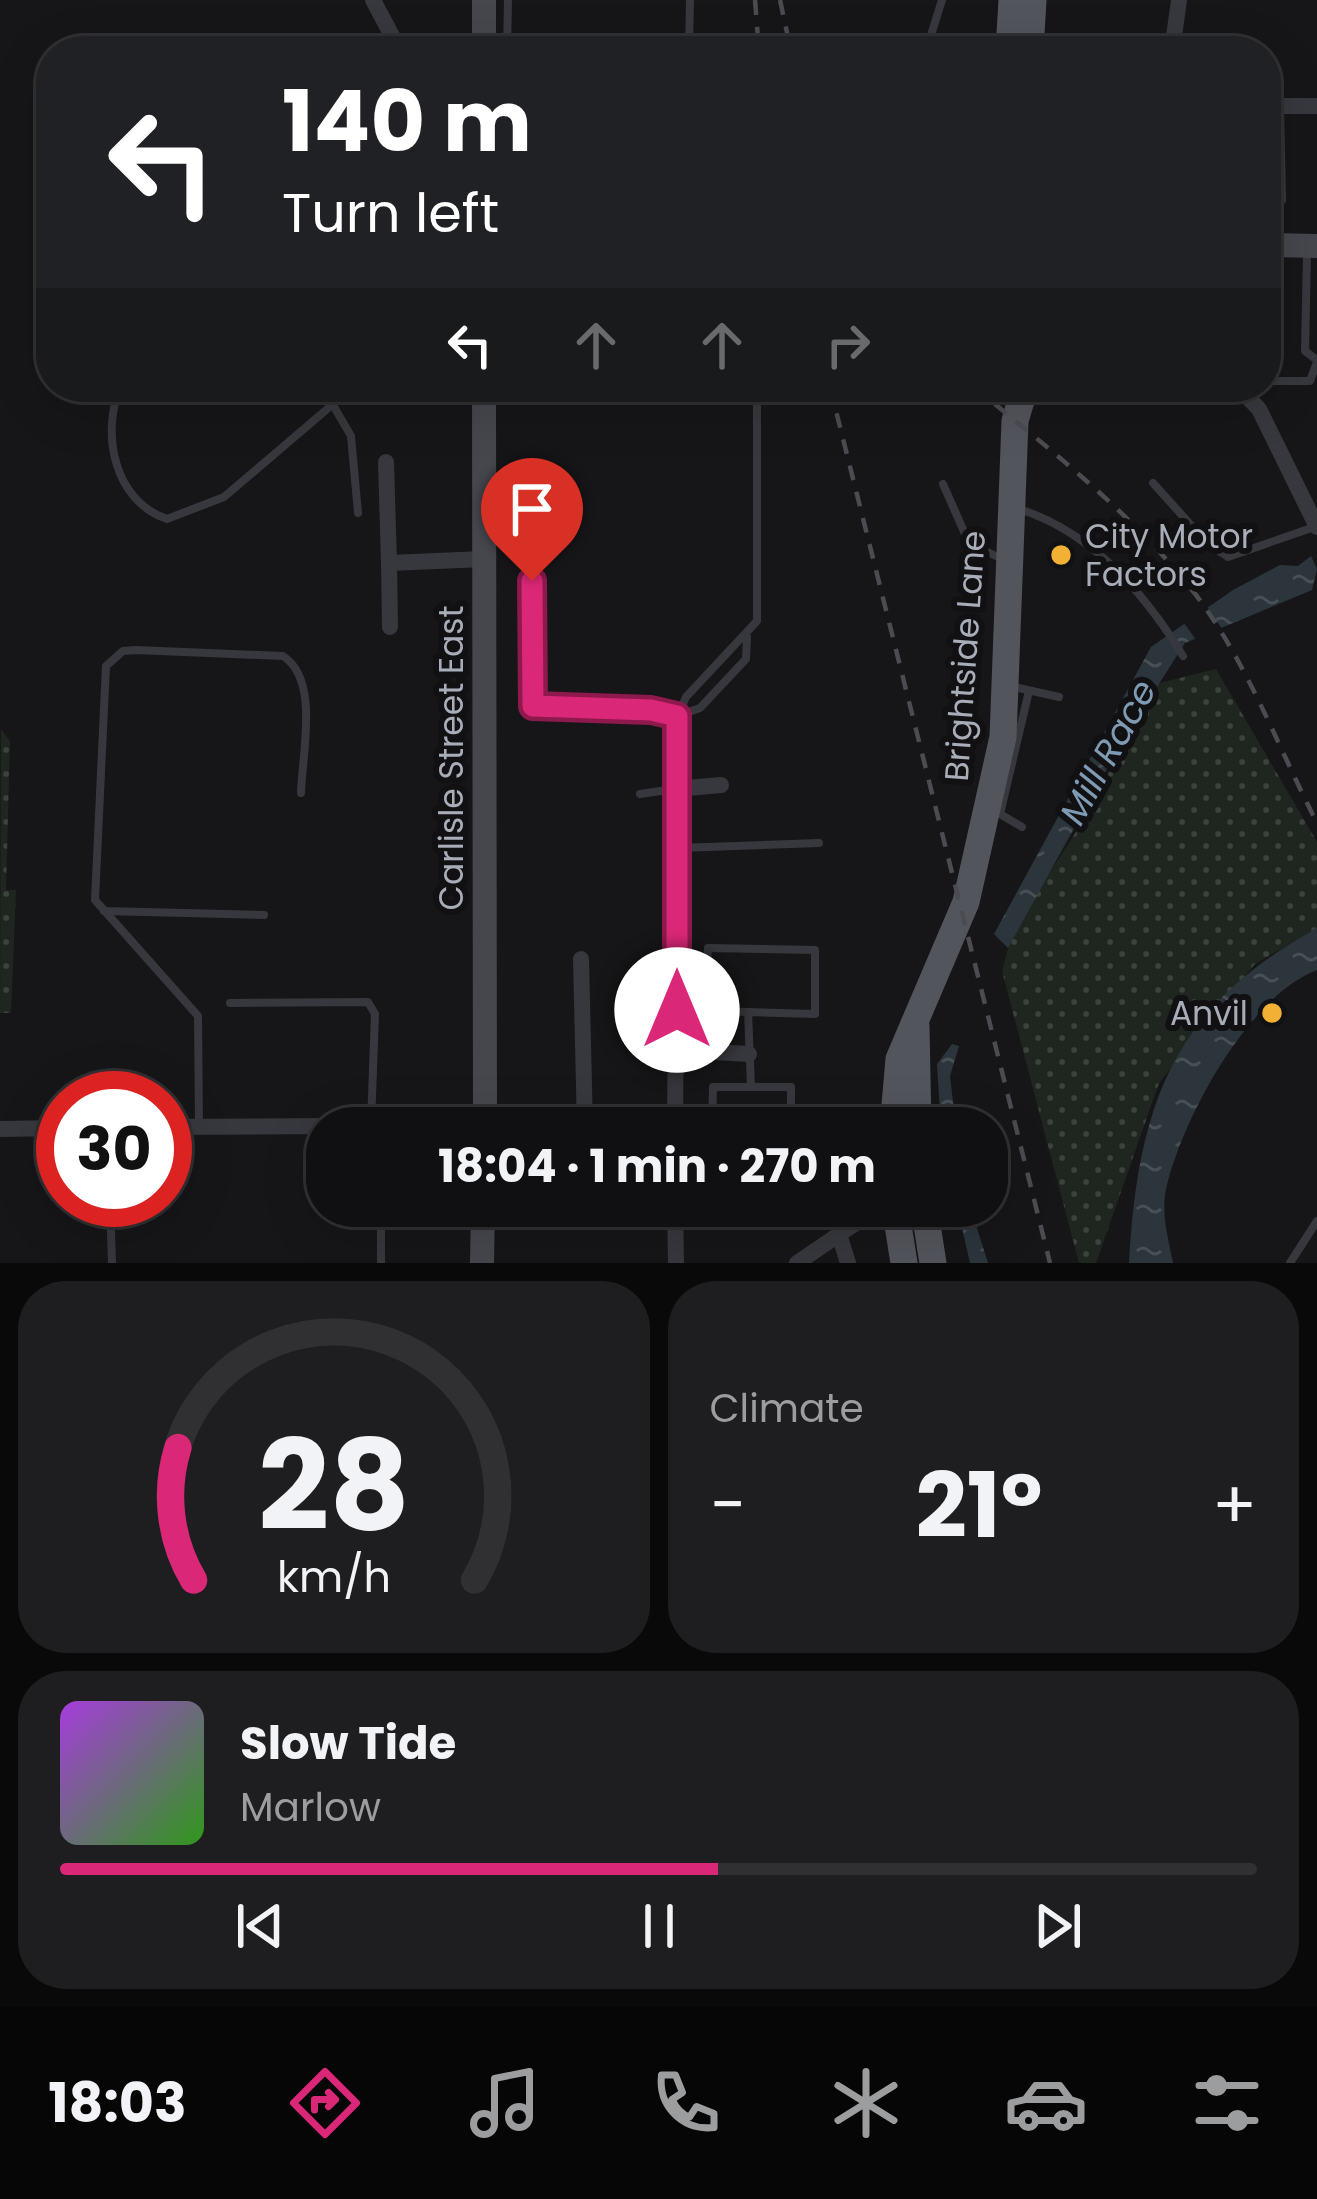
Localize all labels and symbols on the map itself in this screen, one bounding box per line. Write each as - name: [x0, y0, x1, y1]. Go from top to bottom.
- pin: [481, 458, 583, 581]
- place label: City Motor Factors: [1085, 513, 1253, 598]
- street label: Brightside Lane: [933, 529, 997, 783]
- marker: City Motor Factors: [1048, 542, 1074, 568]
- street label: Carlisle Street East: [428, 606, 475, 910]
- water label: Mill Race: [1047, 670, 1169, 834]
- position arrow: [614, 947, 740, 1073]
- place label: Anvil: [1170, 990, 1248, 1037]
- marker: Anvil: [1259, 1000, 1285, 1026]
- speed limit sign: 30: [36, 1071, 192, 1227]

